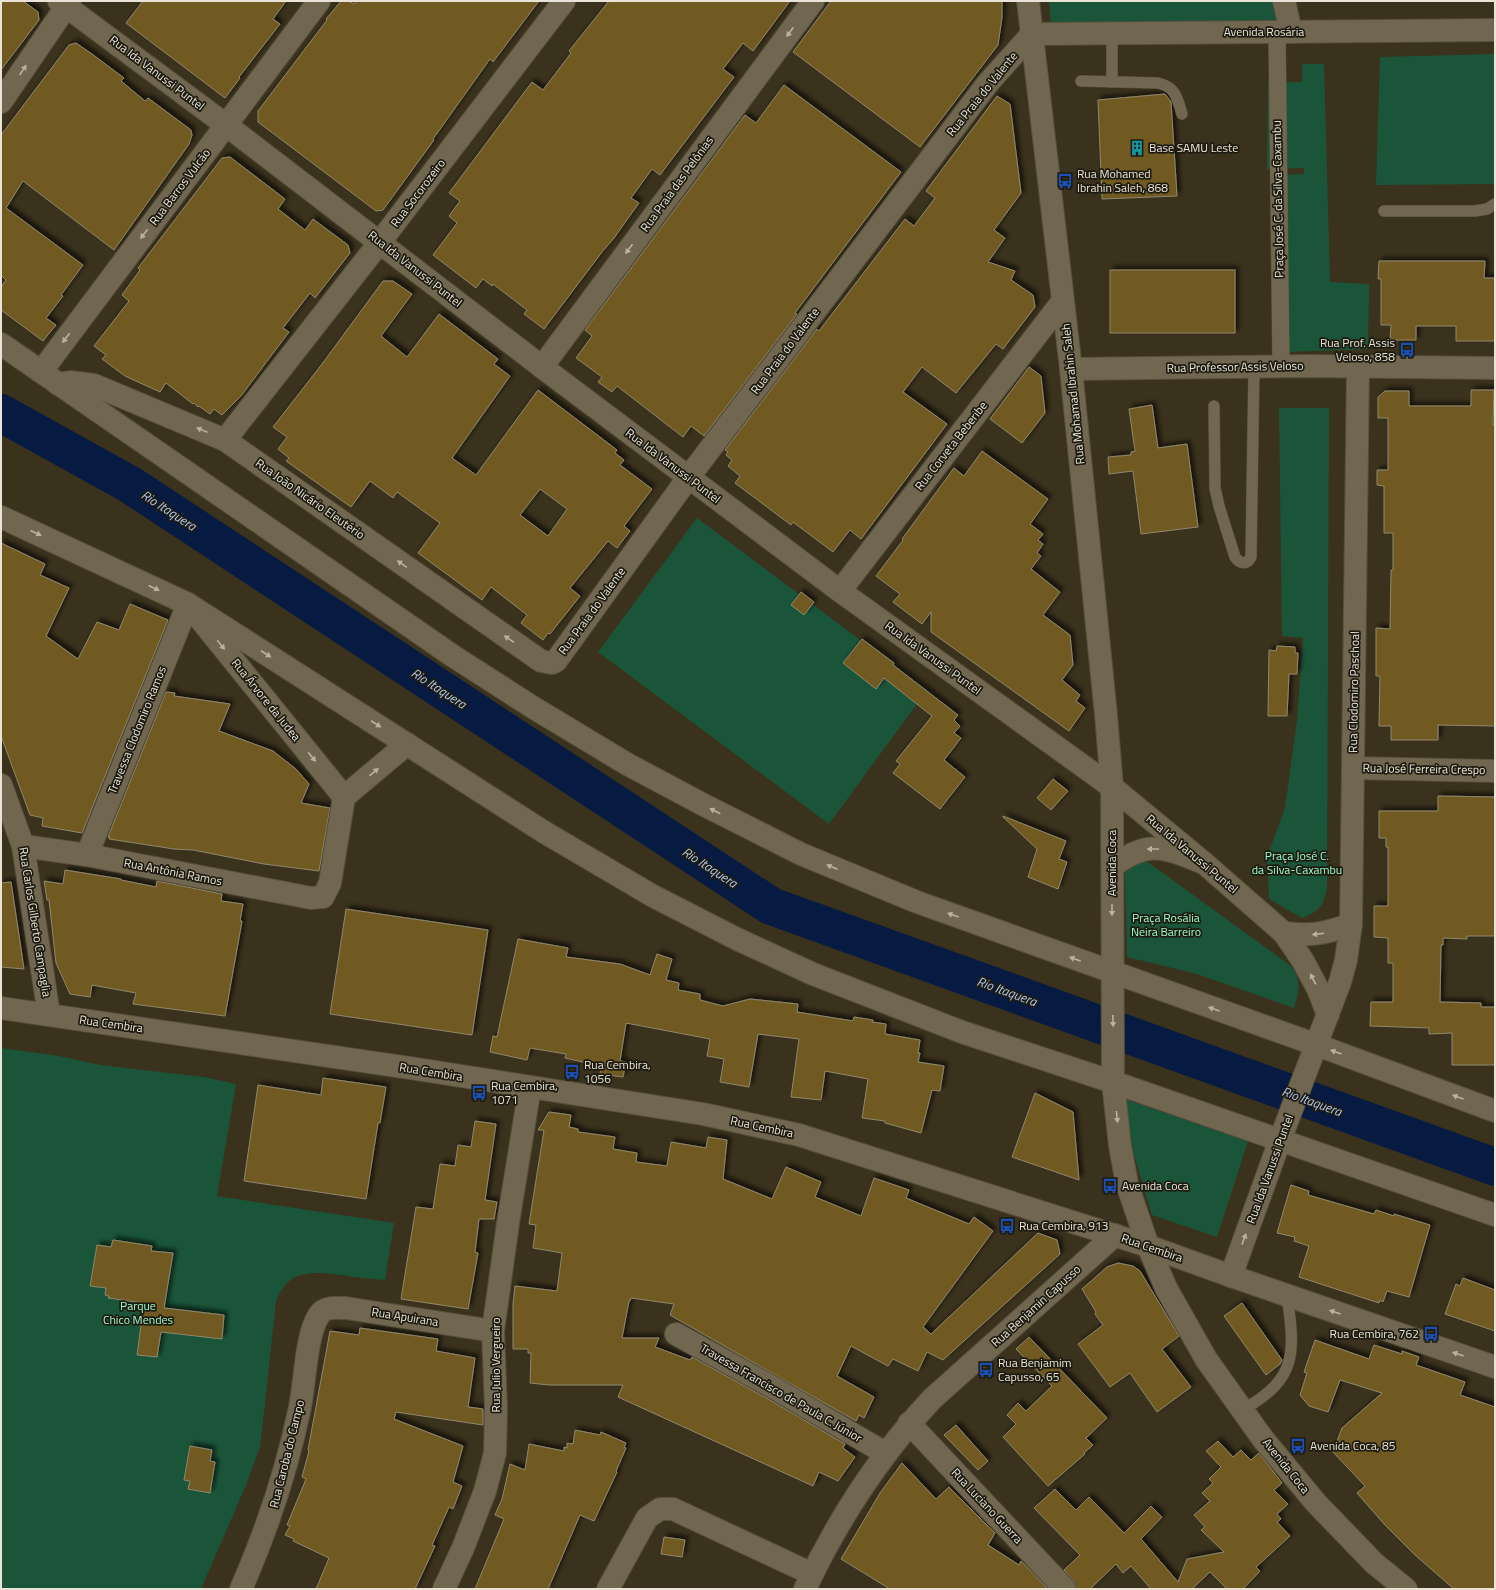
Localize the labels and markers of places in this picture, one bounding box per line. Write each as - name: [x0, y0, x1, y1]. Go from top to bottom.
- place label: Base SAMU Leste: [1149, 138, 1238, 157]
- building icon: Base SAMU Leste: [1128, 139, 1146, 157]
- place label: Rua Mohamed Ibrahin Saleh, 868: [1077, 164, 1168, 197]
- bus stop icon: Rua Mohamed Ibrahin Saleh, 868: [1056, 172, 1074, 190]
- place label: Rua Prof. Assis Veloso, 858: [1320, 333, 1395, 366]
- bus stop icon: Rua Prof. Assis Veloso, 858: [1398, 341, 1416, 359]
- place label: Rua Cembira, 1056: [584, 1055, 651, 1088]
- bus stop icon: Rua Cembira, 1056: [563, 1063, 581, 1081]
- place label: Rua Cembira, 1071: [491, 1076, 558, 1109]
- bus stop icon: Rua Cembira, 1071: [470, 1084, 488, 1102]
- place label: Avenida Coca: [1122, 1176, 1189, 1195]
- bus stop icon: Avenida Coca: [1101, 1177, 1119, 1195]
- place label: Rua Cembira, 913: [1019, 1216, 1108, 1235]
- bus stop icon: Rua Cembira, 913: [998, 1217, 1016, 1235]
- place label: Rua Cembira, 762: [1330, 1324, 1419, 1343]
- bus stop icon: Rua Cembira, 762: [1422, 1325, 1440, 1343]
- place label: Rua Benjamim Capusso, 65: [998, 1353, 1072, 1386]
- bus stop icon: Rua Benjamim Capusso, 65: [977, 1361, 995, 1379]
- place label: Avenida Coca, 85: [1310, 1436, 1396, 1455]
- bus stop icon: Avenida Coca, 85: [1289, 1437, 1307, 1455]

